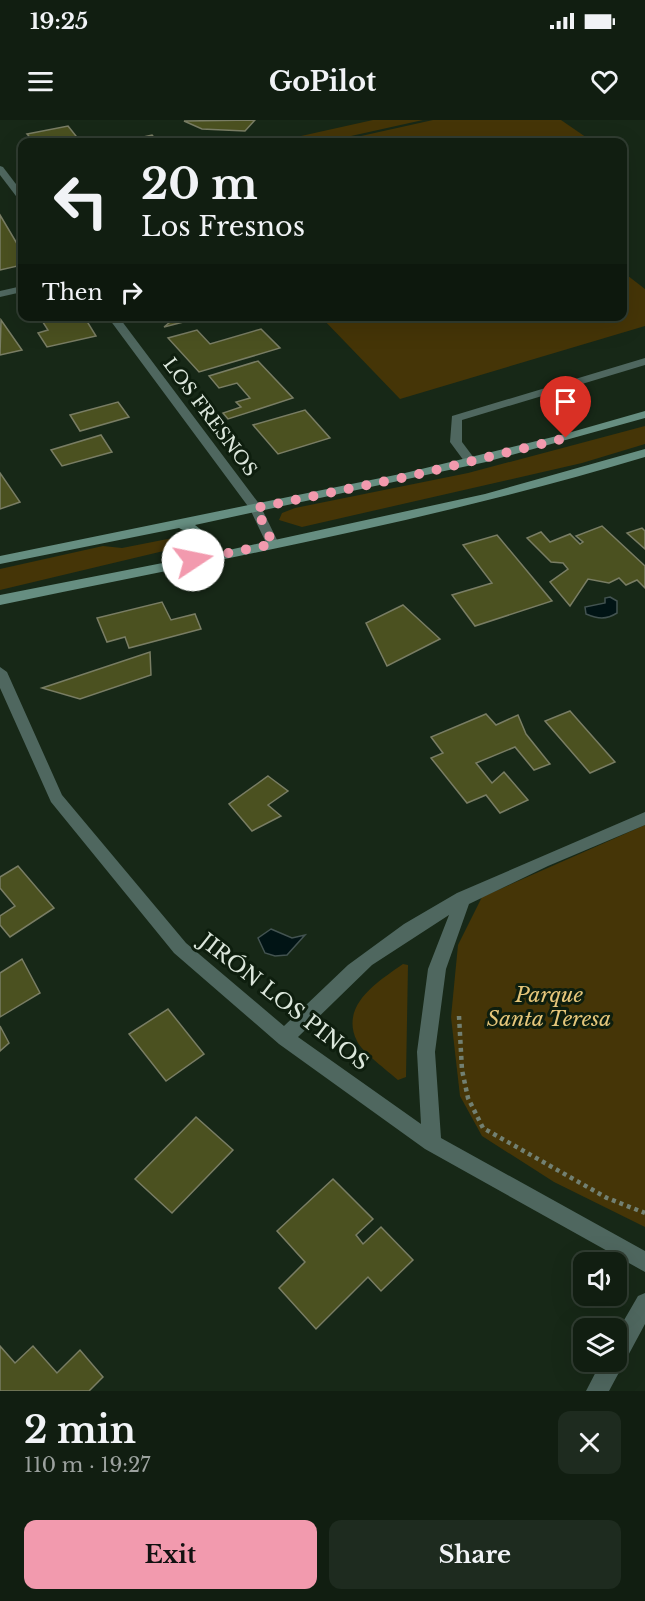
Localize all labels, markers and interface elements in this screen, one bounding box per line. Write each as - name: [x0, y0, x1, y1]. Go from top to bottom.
- text: 19:25: [30, 8, 88, 35]
- icon: menu: [24, 65, 57, 98]
- text: GoPilot: [269, 65, 376, 98]
- icon: heart: [588, 65, 621, 98]
- text: 20 m: [141, 158, 258, 210]
- icon: left: [42, 162, 120, 240]
- text: Los Fresnos: [141, 210, 305, 243]
- icon: right: [115, 276, 148, 309]
- text: Then: [42, 279, 103, 306]
- street label: LOS FRESNOS: [158, 354, 262, 480]
- pin: [540, 376, 591, 438]
- icon: arrive: [549, 385, 582, 418]
- position arrow: [161, 528, 225, 592]
- street label: JIRÓN LOS PINOS: [192, 926, 374, 1076]
- park label: Parque Santa Teresa: [487, 982, 611, 1032]
- map controls: [573, 1252, 627, 1372]
- button: sound: [573, 1252, 627, 1306]
- button: layers: [573, 1318, 627, 1372]
- text: 2 min: [24, 1408, 136, 1453]
- button: close: [558, 1411, 621, 1474]
- text: 110 m · 19:27: [24, 1453, 150, 1477]
- button: Exit: [24, 1520, 317, 1589]
- button: Share: [329, 1520, 621, 1589]

